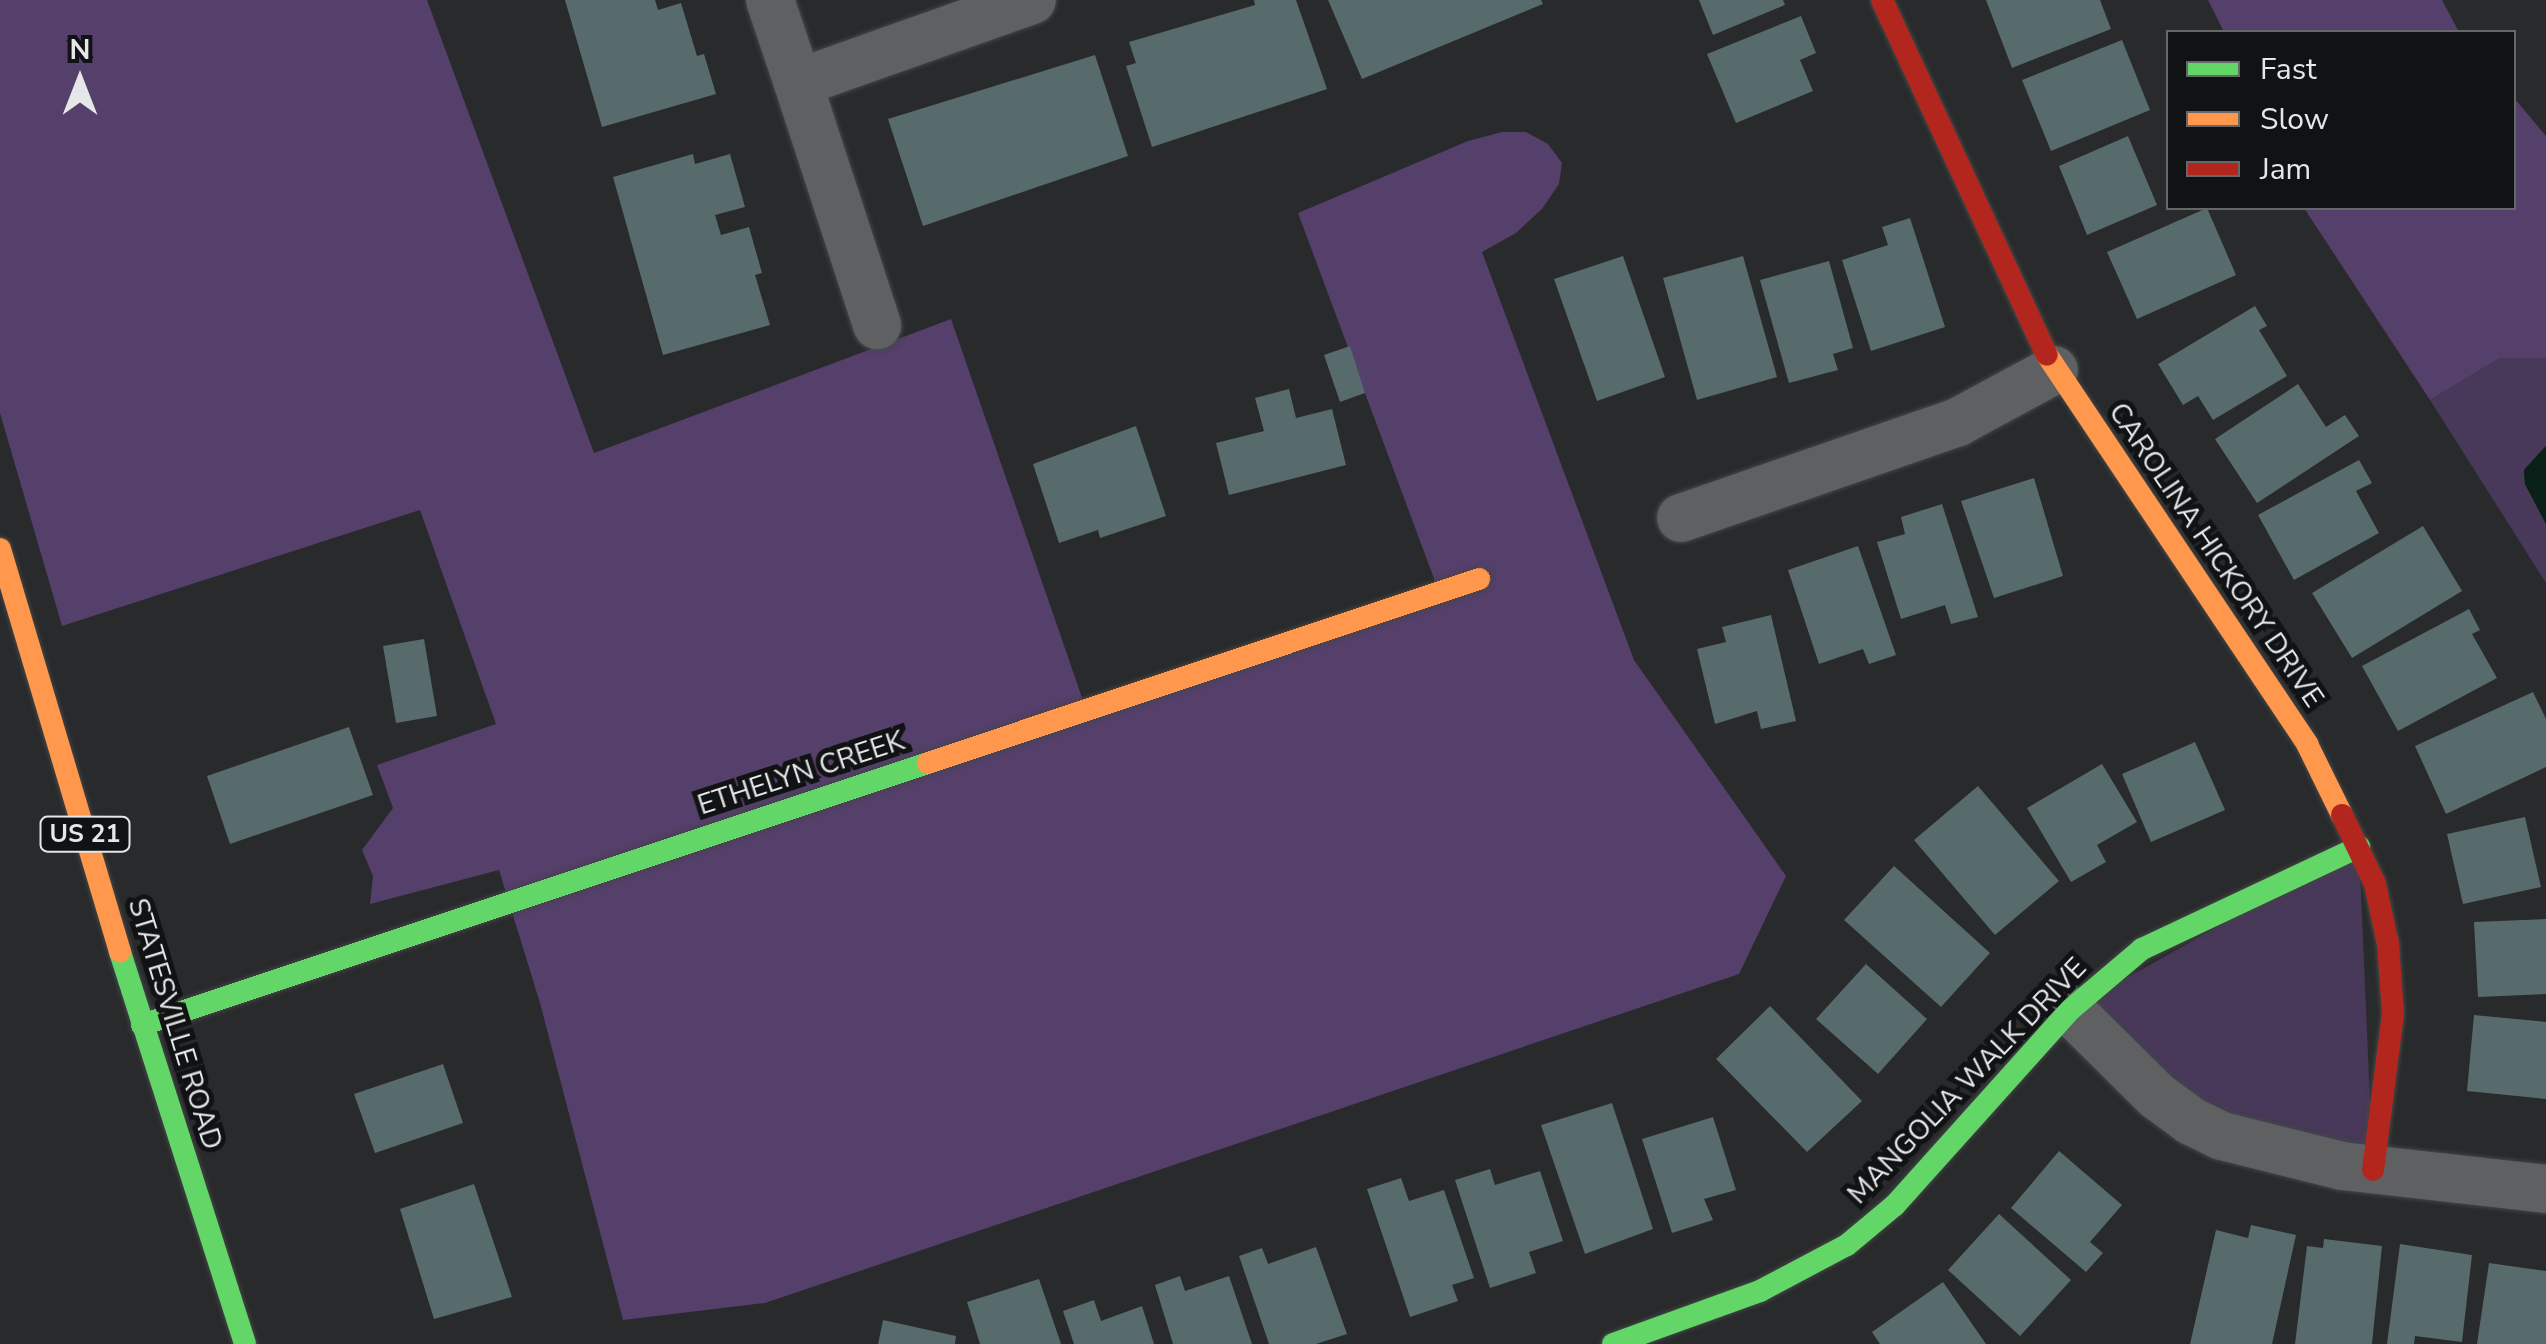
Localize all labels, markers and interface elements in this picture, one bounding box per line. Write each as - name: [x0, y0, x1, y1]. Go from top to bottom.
- north arrow: [30, 30, 130, 130]
- legend: [2166, 30, 2516, 210]
- text: N: [70, 31, 90, 69]
- text: Fast: [2260, 49, 2317, 90]
- text: Slow: [2260, 99, 2329, 140]
- text: Jam: [2260, 149, 2311, 190]
- street label: CAROLINA HICKORY DRIVE: [2101, 396, 2331, 714]
- street label: ETHELYN CREEK: [693, 724, 909, 822]
- road number: US 21: [38, 814, 132, 854]
- street label: STATESVILLE ROAD: [121, 894, 229, 1154]
- street label: MANGOLIA WALK DRIVE: [1841, 951, 2093, 1211]

